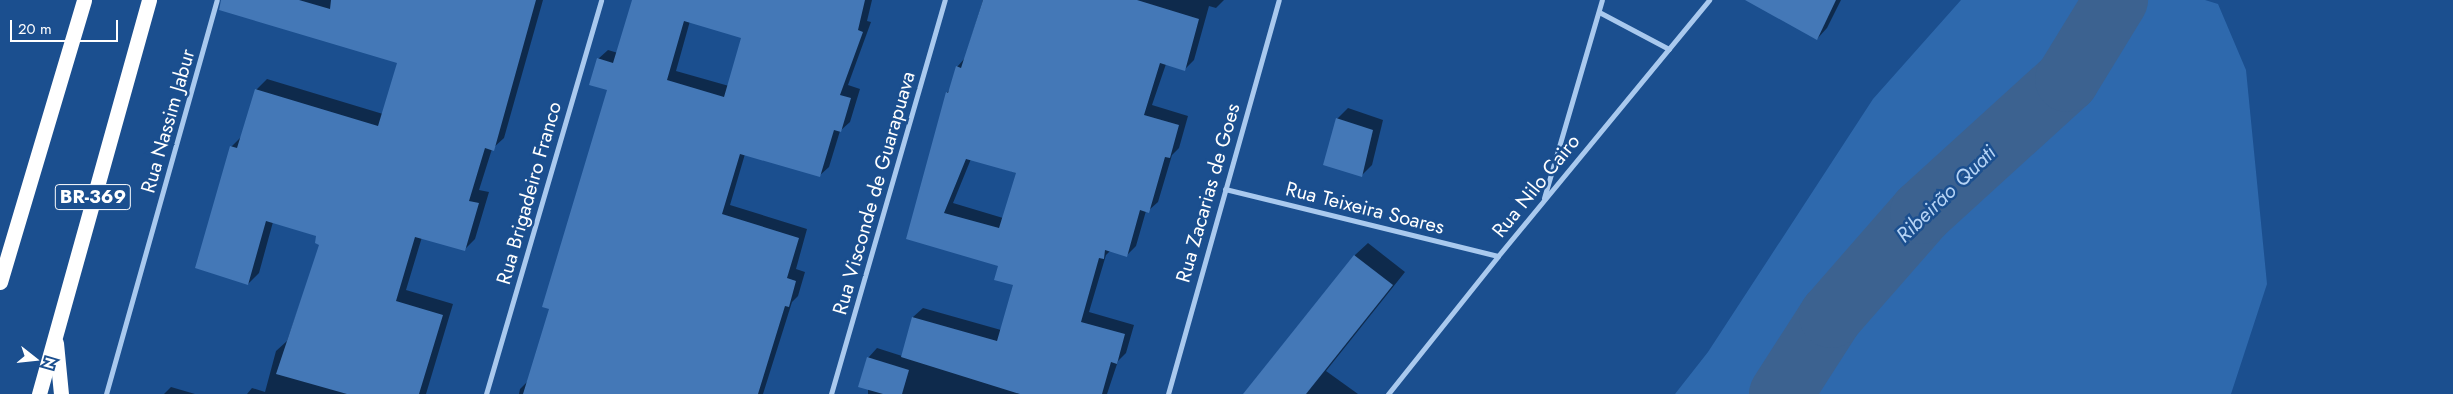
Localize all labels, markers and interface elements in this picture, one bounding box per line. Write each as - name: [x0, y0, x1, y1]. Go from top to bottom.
- scale bar: [12, 10, 120, 42]
- text: 20 m: [18, 18, 52, 40]
- street label: Rua Nassim Jabur: [136, 46, 200, 196]
- street label: Rua Visconde de Guarapuava: [828, 69, 920, 317]
- street label: Rua Brigadeiro Franco: [491, 99, 567, 287]
- street label: Rua Zacarias de Goes: [1171, 101, 1245, 285]
- street label: Rua Nilo Cairo: [1487, 130, 1585, 242]
- water label: Ribeirão Quati: [1891, 140, 2001, 248]
- street label: Rua Teixeira Soares: [1283, 177, 1447, 239]
- road number: BR-369: [54, 180, 132, 213]
- north arrow: [10, 334, 60, 384]
- text: N: [38, 355, 61, 371]

